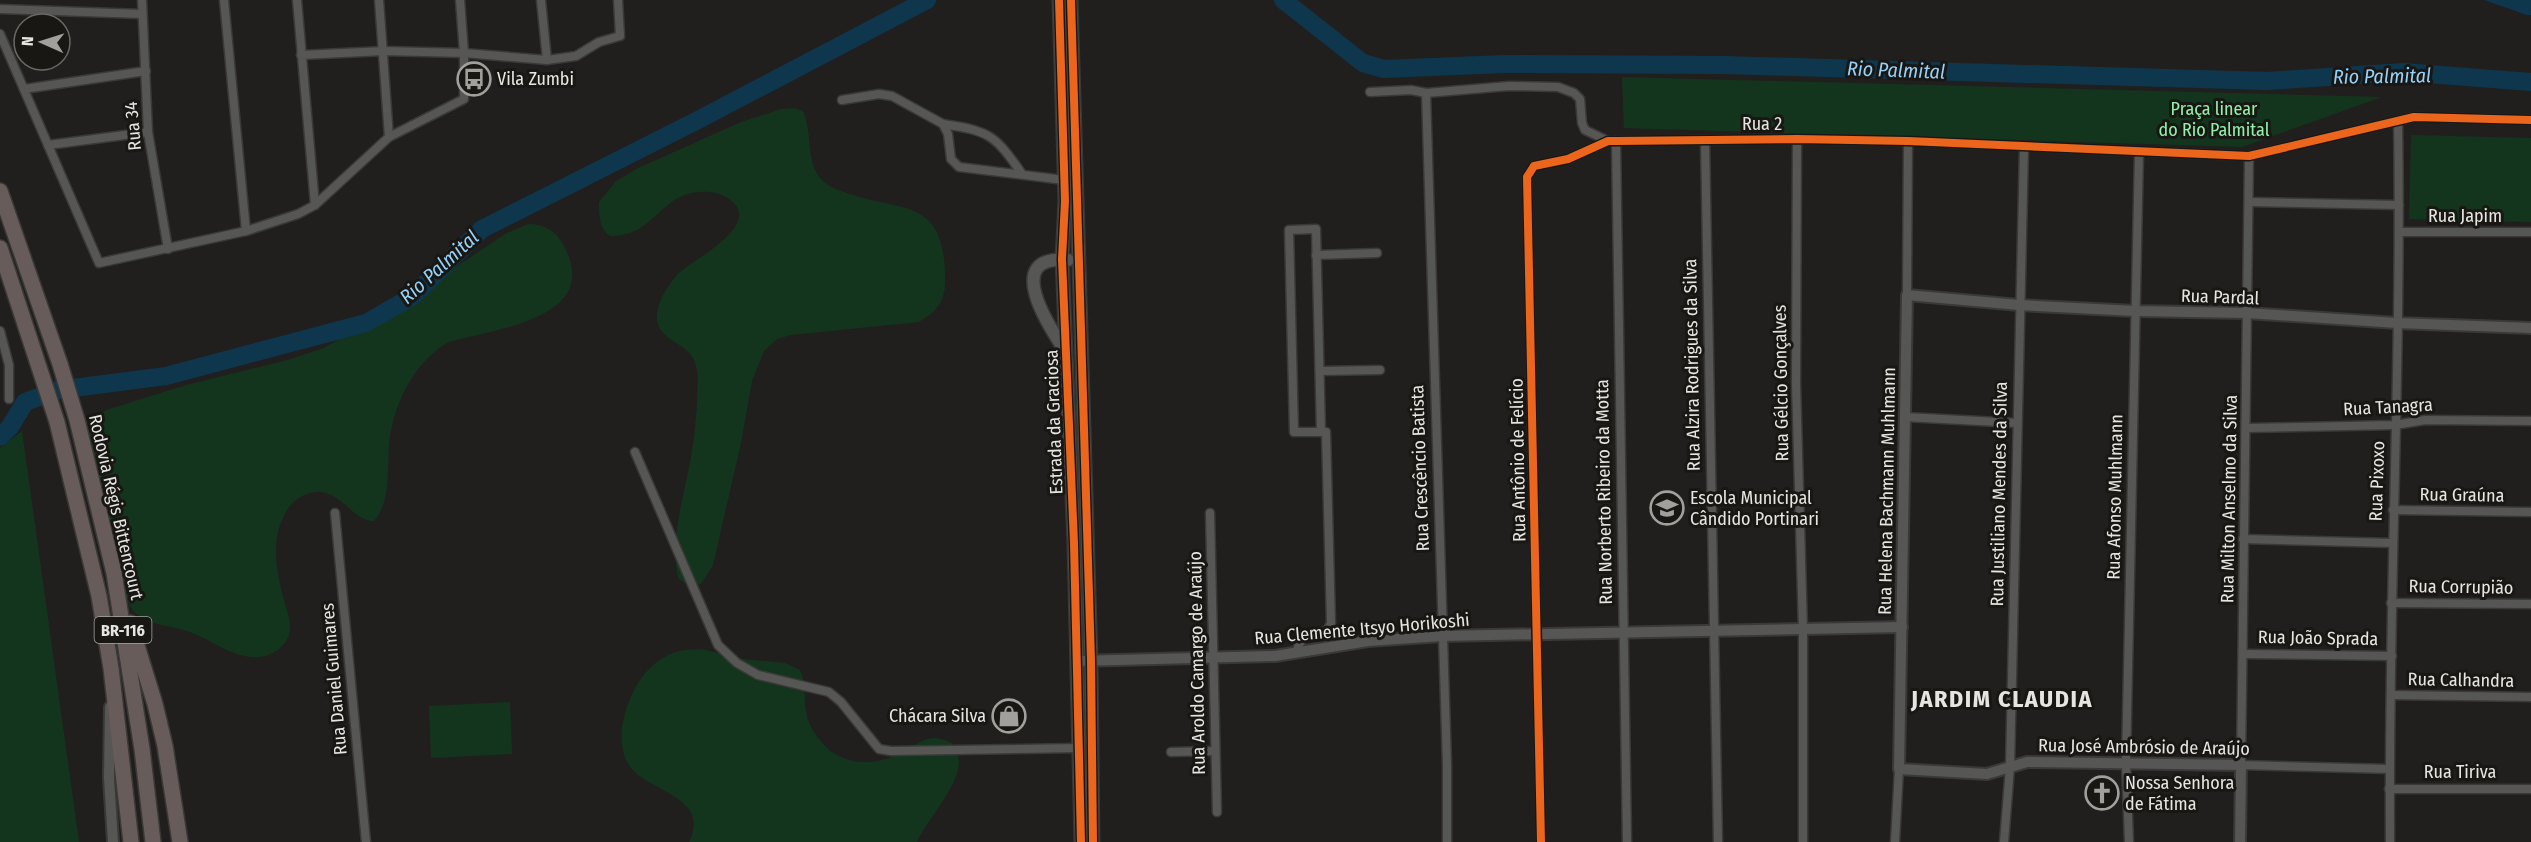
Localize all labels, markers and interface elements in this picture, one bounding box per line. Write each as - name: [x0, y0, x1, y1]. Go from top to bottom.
- north arrow: [12, 12, 72, 72]
- text: N: [18, 36, 37, 47]
- water label: Rio Palmital: [1846, 56, 1946, 84]
- bus stop icon: Vila Zumbi: [456, 61, 492, 97]
- water label: Rio Palmital: [2333, 63, 2431, 89]
- place label: Vila Zumbi: [497, 68, 574, 90]
- park label: Praça linear do Rio Palmital: [2159, 98, 2270, 141]
- street label: Rua 34: [120, 100, 146, 151]
- street label: Rua 2: [1742, 113, 1782, 135]
- street label: Rua Japim: [2428, 205, 2502, 227]
- water label: Rio Palmital: [394, 225, 484, 309]
- street label: Rua Alzira Rodrigues da Silva: [1679, 258, 1705, 471]
- street label: Rua Pardal: [2180, 285, 2260, 309]
- street label: Rua Gélcio Gonçalves: [1769, 304, 1793, 461]
- street label: Estrada da Graciosa: [1040, 349, 1068, 495]
- street label: Rua Helena Bachmann Muhlmann: [1874, 367, 1900, 615]
- street label: Rua Antônio de Felício: [1506, 378, 1530, 542]
- street label: Rua Norberto Ribeiro da Motta: [1591, 379, 1617, 605]
- street label: Rua Justiliano Mendes da Silva: [1986, 381, 2012, 607]
- street label: Rua Crescêncio Batista: [1406, 384, 1434, 552]
- street label: Rua Milton Anselmo da Silva: [2216, 394, 2242, 603]
- street label: Rua Tanagra: [2343, 394, 2434, 420]
- street label: Rodovia Régis Bittencourt: [84, 412, 148, 602]
- street label: Rua Afonso Muhlmann: [2103, 414, 2127, 580]
- street label: Rua Pixoxo: [2365, 440, 2389, 522]
- street label: Rua Graúna: [2419, 483, 2505, 507]
- place label: Escola Municipal Cândido Portinari: [1690, 487, 1819, 530]
- school or university icon: Escola Municipal Cândido Portinari: [1649, 490, 1685, 526]
- street label: Rua Aroldo Camargo de Araújo: [1184, 551, 1210, 775]
- street label: Rua Corrupião: [2408, 575, 2514, 599]
- street label: Rua Daniel Guimares: [316, 602, 352, 756]
- street label: Rua Clemente Itsyo Horikoshi: [1253, 609, 1471, 649]
- road number: BR-116: [94, 617, 152, 643]
- street label: Rua João Sprada: [2258, 626, 2379, 650]
- street label: Rua Calhandra: [2408, 668, 2515, 692]
- district label: JARDIM CLAUDIA: [1910, 685, 2093, 713]
- shop icon: Chácara Silva: [991, 698, 1027, 734]
- place label: Chácara Silva: [889, 705, 986, 727]
- street label: Rua José Ambrósio de Araújo: [2038, 734, 2250, 760]
- street label: Rua Tiriva: [2424, 761, 2496, 783]
- place label: Nossa Senhora de Fátima: [2125, 772, 2234, 815]
- church icon: Nossa Senhora de Fátima: [2084, 775, 2120, 811]

